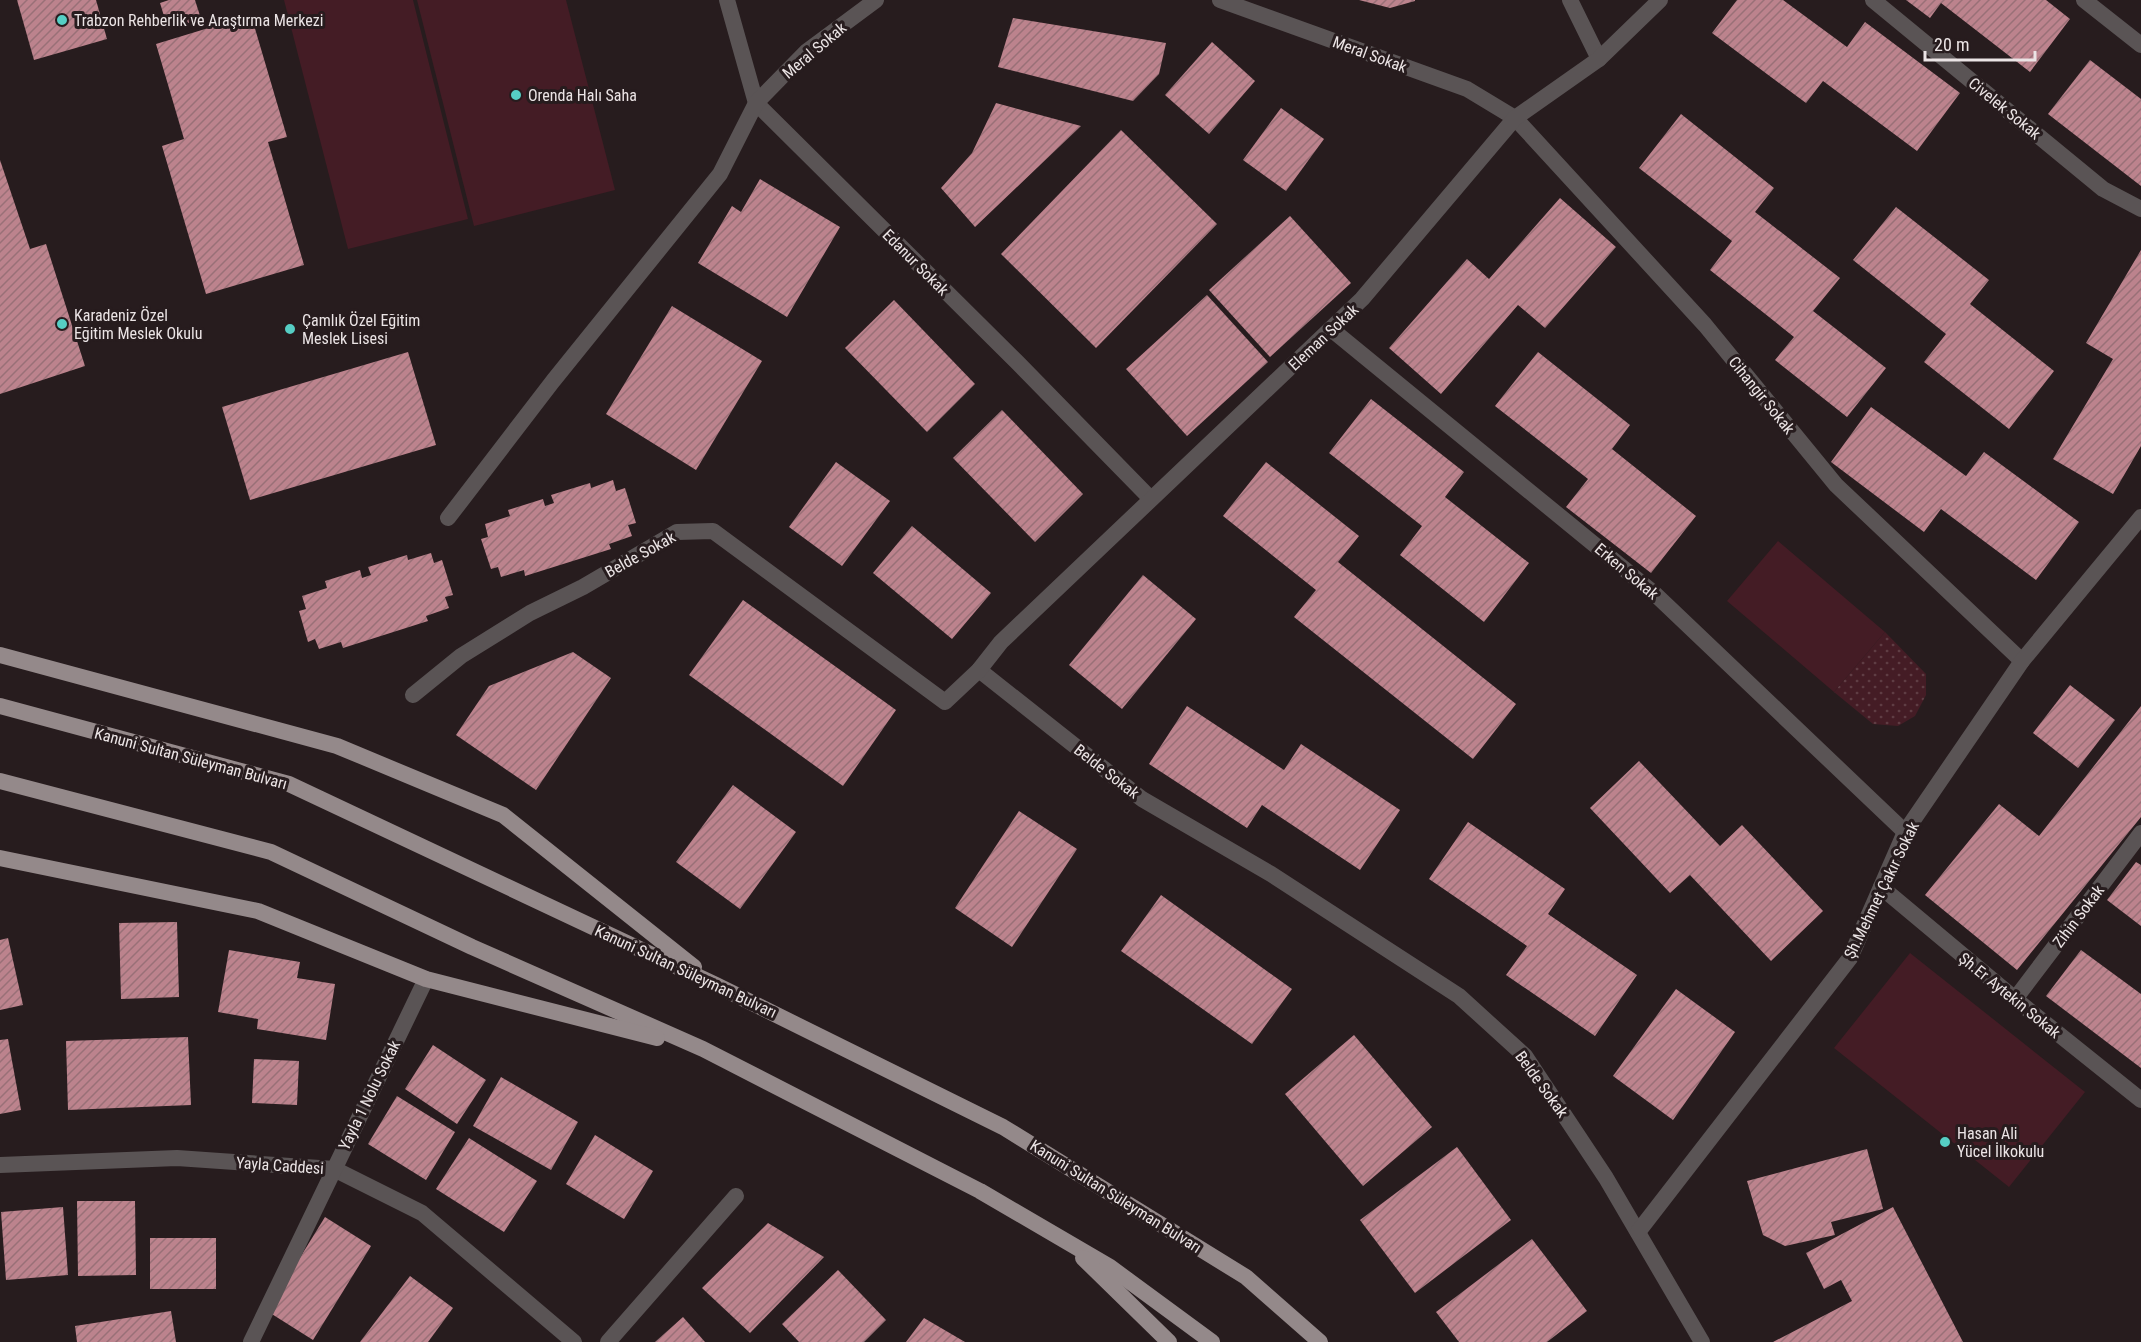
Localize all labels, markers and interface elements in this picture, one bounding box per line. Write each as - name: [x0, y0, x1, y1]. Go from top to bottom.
- place label: Trabzon Rehberlik ve Araştırma Merkezi: [74, 11, 323, 30]
- marker: Trabzon Rehberlik ve Araştırma Merkezi: [55, 13, 69, 27]
- street label: Meral Sokak: [779, 18, 851, 83]
- scale bar: [1925, 24, 2034, 62]
- street label: Meral Sokak: [1330, 32, 1410, 77]
- text: 20 m: [1934, 34, 1969, 55]
- street label: Civelek Sokak: [1965, 73, 2045, 144]
- place label: Orenda Halı Saha: [528, 86, 637, 105]
- marker: Orenda Halı Saha: [509, 88, 523, 102]
- street label: Edanur Sokak: [879, 225, 953, 300]
- street label: Eleman Sokak: [1284, 300, 1363, 375]
- place label: Karadeniz Özel Eğitim Meslek Okulu: [74, 306, 202, 343]
- place label: Çamlık Özel Eğitim Meslek Lisesi: [302, 311, 420, 348]
- marker: Karadeniz Özel Eğitim Meslek Okulu: [55, 317, 69, 331]
- marker: Çamlık Özel Eğitim Meslek Lisesi: [283, 322, 297, 336]
- street label: Cihangir Sokak: [1725, 353, 1799, 439]
- street label: Belde Sokak: [602, 527, 679, 582]
- street label: Erken Sokak: [1591, 539, 1663, 604]
- street label: Kanuni Sultan Süleyman Bulvarı: [93, 724, 289, 793]
- street label: Belde Sokak: [1070, 740, 1144, 803]
- street label: Şh.Mehmet Çakır Sokak: [1840, 818, 1923, 962]
- street label: Zihin Sokak: [2049, 881, 2109, 951]
- street label: Kanuni Sultan Süleyman Bulvarı: [592, 921, 780, 1022]
- street label: Şh.Er Aytekin Sokak: [1955, 949, 2065, 1043]
- street label: Yayla 1 Nolu Sokak: [335, 1036, 405, 1153]
- street label: Belde Sokak: [1511, 1047, 1572, 1122]
- place label: Hasan Ali Yücel İlkokulu: [1957, 1124, 2044, 1161]
- marker: Hasan Ali Yücel İlkokulu: [1938, 1135, 1952, 1149]
- street label: Kanuni Sultan Süleyman Bulvarı: [1027, 1136, 1205, 1257]
- street label: Yayla Caddesi: [235, 1153, 325, 1178]

